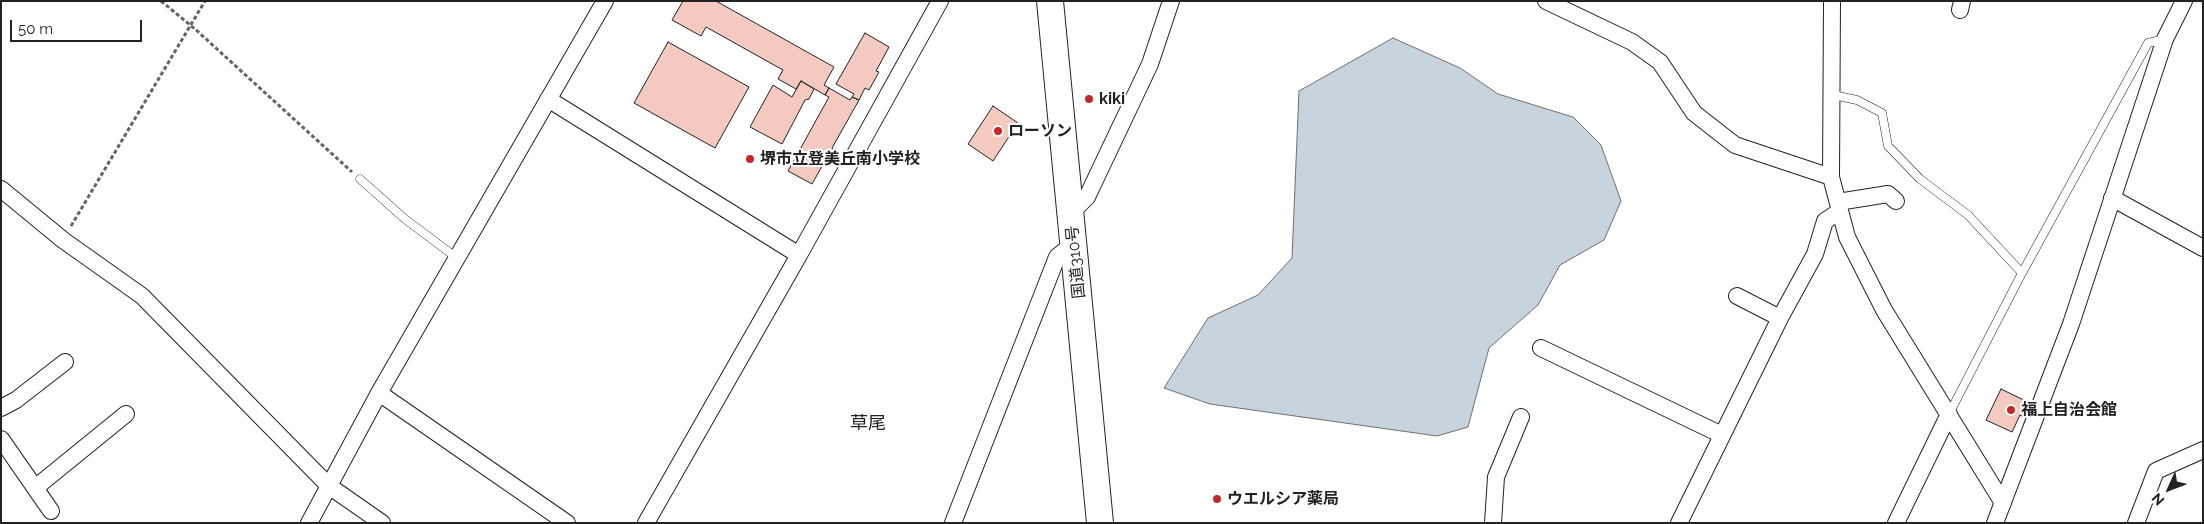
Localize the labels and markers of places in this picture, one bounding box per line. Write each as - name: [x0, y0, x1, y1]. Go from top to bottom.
- place label: kiki: [1099, 89, 1125, 109]
- marker: kiki: [1083, 93, 1095, 105]
- place label: ローソン: [1008, 121, 1072, 141]
- marker: ローソン: [992, 125, 1004, 137]
- place label: 堺市立登美丘南小学校: [760, 149, 920, 169]
- marker: 堺市立登美丘南小学校: [744, 153, 756, 165]
- place label: 福上自治会館: [2021, 400, 2117, 420]
- marker: 福上自治会館: [2005, 404, 2017, 416]
- place label: ウエルシア薬局: [1227, 489, 1339, 509]
- marker: ウエルシア薬局: [1211, 493, 1223, 505]

